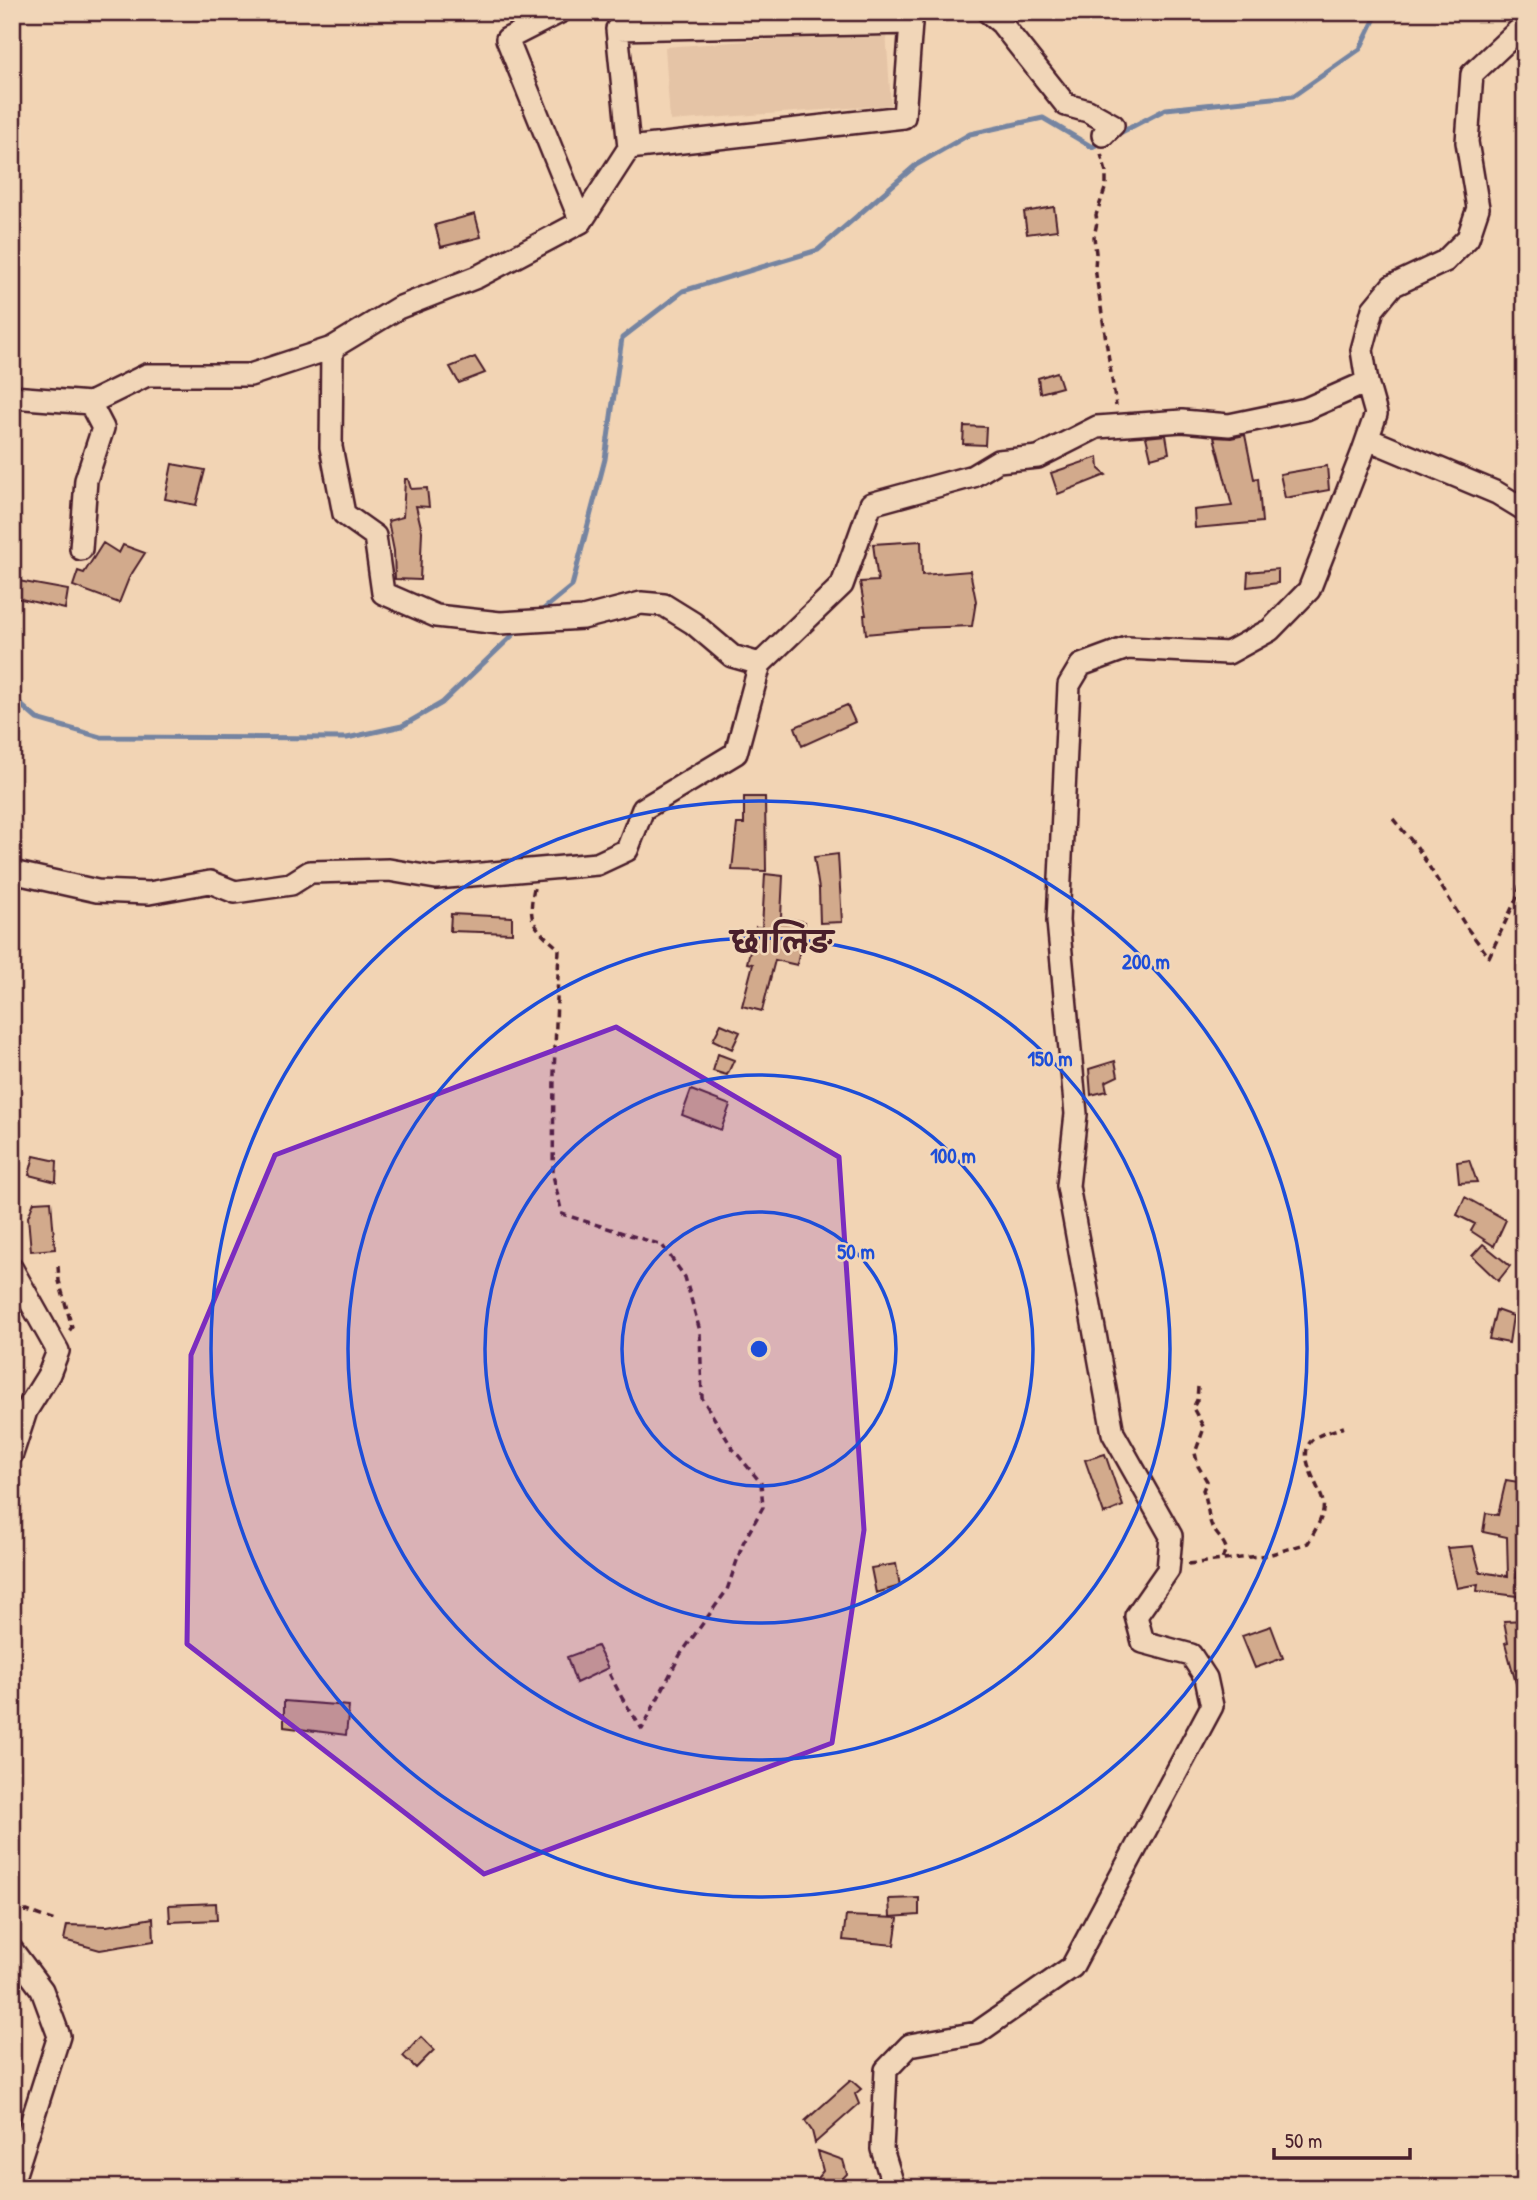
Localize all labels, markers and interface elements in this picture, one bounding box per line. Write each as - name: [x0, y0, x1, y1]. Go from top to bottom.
- district label: छालिङ: [728, 919, 836, 962]
- text: 200 m: [1122, 947, 1170, 976]
- text: 150 m: [1027, 1044, 1073, 1073]
- text: 100 m: [930, 1141, 976, 1170]
- text: 50 m: [837, 1237, 875, 1266]
- centre of rings: [747, 1337, 771, 1361]
- scale bar: [1274, 2116, 1411, 2160]
- text: 50 m: [1285, 2126, 1322, 2155]

